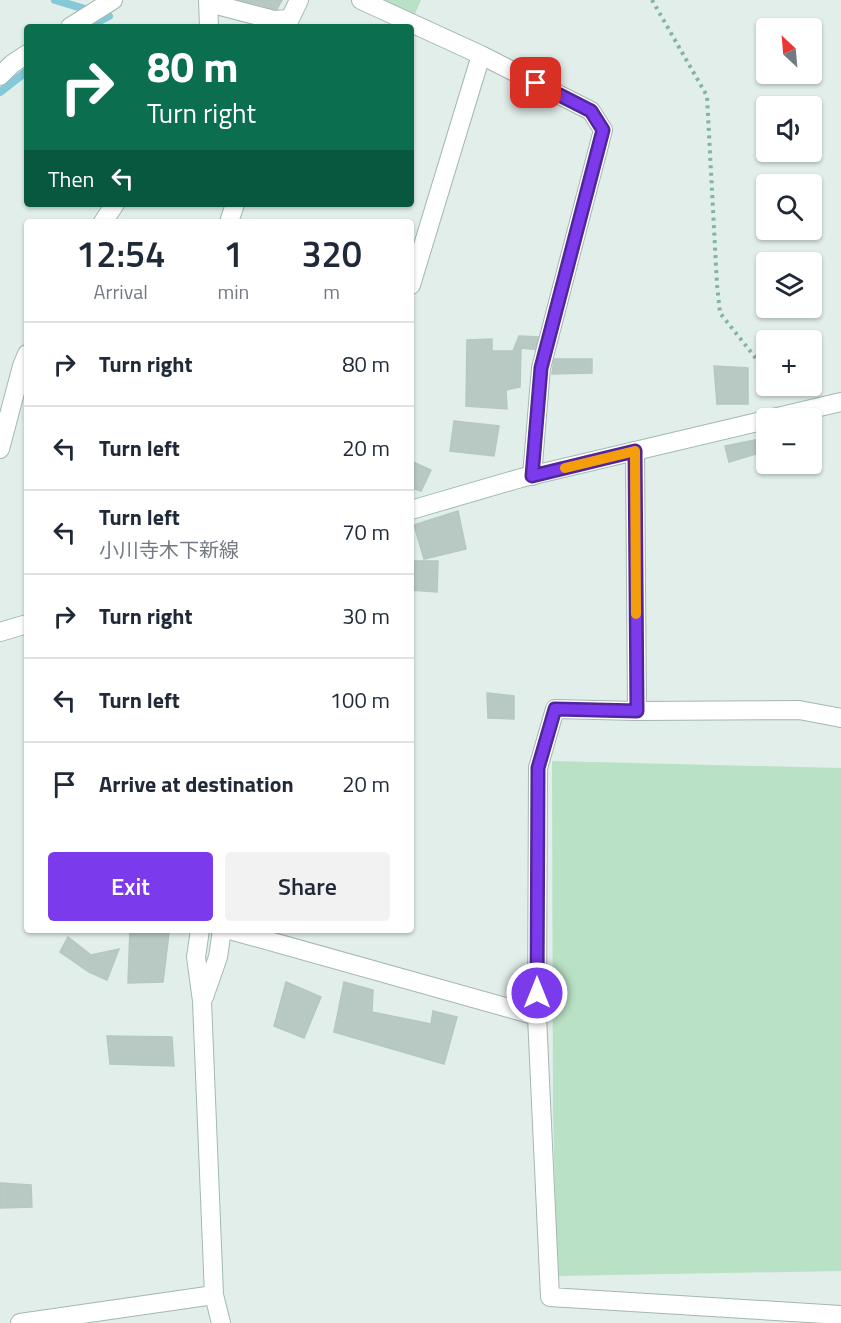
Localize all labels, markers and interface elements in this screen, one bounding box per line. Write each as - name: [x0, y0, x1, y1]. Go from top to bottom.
- north arrow: [756, 18, 822, 84]
- map controls: [756, 18, 822, 474]
- text: 80 m: [147, 34, 239, 98]
- icon: right: [48, 48, 126, 126]
- pin: [510, 57, 561, 108]
- icon: arrive: [519, 66, 552, 99]
- text: Turn right: [147, 92, 256, 133]
- button: sound: [756, 96, 822, 162]
- text: Then: [48, 162, 94, 196]
- icon: left: [106, 162, 139, 195]
- button: search: [756, 174, 822, 240]
- text: 12:54: [76, 226, 165, 281]
- text: 1: [223, 226, 243, 281]
- text: 320: [301, 226, 362, 281]
- button: layers: [756, 252, 822, 318]
- text: Arrival: [94, 276, 148, 307]
- text: min: [217, 276, 249, 307]
- text: m: [323, 276, 340, 307]
- button: +: [756, 330, 822, 396]
- text: Turn right: [99, 347, 193, 381]
- text: 80 m: [342, 347, 390, 381]
- icon: right: [48, 348, 81, 381]
- button: −: [756, 408, 822, 474]
- text: Turn left: [99, 431, 180, 465]
- text: 20 m: [342, 431, 390, 465]
- icon: left: [48, 432, 81, 465]
- text: Turn left: [99, 500, 180, 534]
- text: 70 m: [342, 515, 390, 549]
- icon: left: [48, 516, 81, 549]
- text: 小川寺木下新線: [99, 534, 239, 565]
- text: Turn right: [99, 599, 193, 633]
- text: 30 m: [342, 599, 390, 633]
- icon: right: [48, 600, 81, 633]
- text: Turn left: [99, 683, 180, 717]
- text: 100 m: [330, 683, 390, 717]
- icon: left: [48, 684, 81, 717]
- text: Arrive at destination: [99, 767, 294, 801]
- text: 20 m: [342, 767, 390, 801]
- icon: arrive: [48, 768, 81, 801]
- button: Exit: [48, 852, 213, 921]
- button: Share: [225, 852, 390, 921]
- position arrow: [505, 961, 569, 1025]

